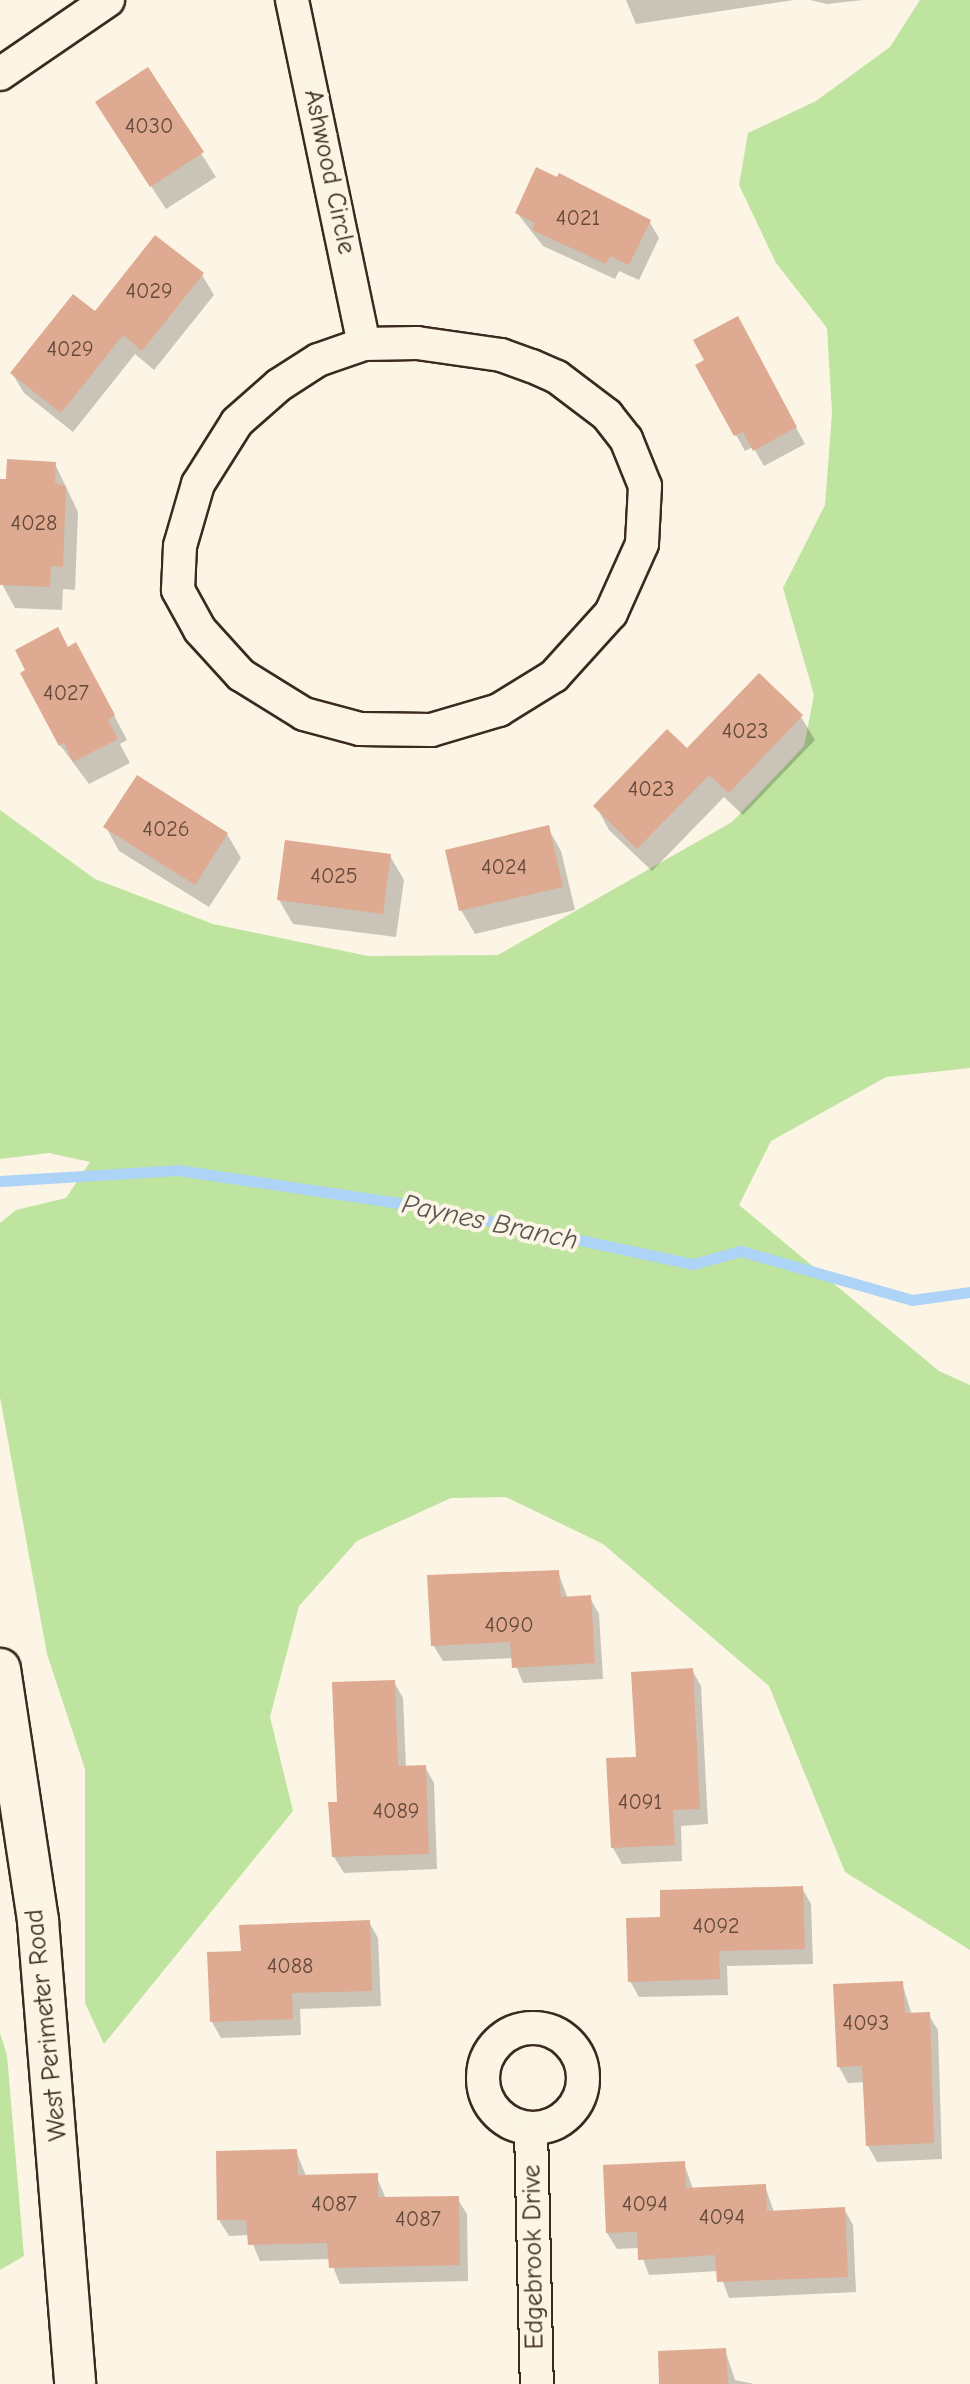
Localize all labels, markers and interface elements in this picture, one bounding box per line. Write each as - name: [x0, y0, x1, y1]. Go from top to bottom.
- street label: Ashwood Circle: [296, 87, 362, 257]
- house number: 4030: [125, 114, 173, 140]
- house number: 4021: [556, 206, 600, 232]
- house number: 4029: [125, 279, 173, 305]
- house number: 4029: [46, 337, 94, 363]
- house number: 4028: [11, 511, 57, 537]
- house number: 4027: [43, 681, 89, 707]
- house number: 4023: [722, 719, 768, 745]
- house number: 4023: [628, 777, 674, 803]
- house number: 4026: [142, 817, 190, 843]
- house number: 4024: [481, 855, 527, 881]
- house number: 4025: [310, 864, 358, 890]
- water label: Paynes Branch: [399, 1187, 581, 1257]
- house number: 4090: [484, 1613, 534, 1639]
- house number: 4091: [618, 1790, 662, 1816]
- house number: 4089: [372, 1799, 420, 1825]
- street label: West Perimeter Road: [19, 1908, 75, 2142]
- house number: 4092: [692, 1914, 740, 1940]
- house number: 4088: [267, 1954, 313, 1980]
- house number: 4093: [843, 2011, 889, 2037]
- street label: Edgebrook Drive: [517, 2164, 551, 2350]
- house number: 4087: [311, 2192, 357, 2218]
- house number: 4094: [622, 2192, 668, 2218]
- house number: 4094: [699, 2205, 745, 2231]
- house number: 4087: [395, 2207, 441, 2233]

